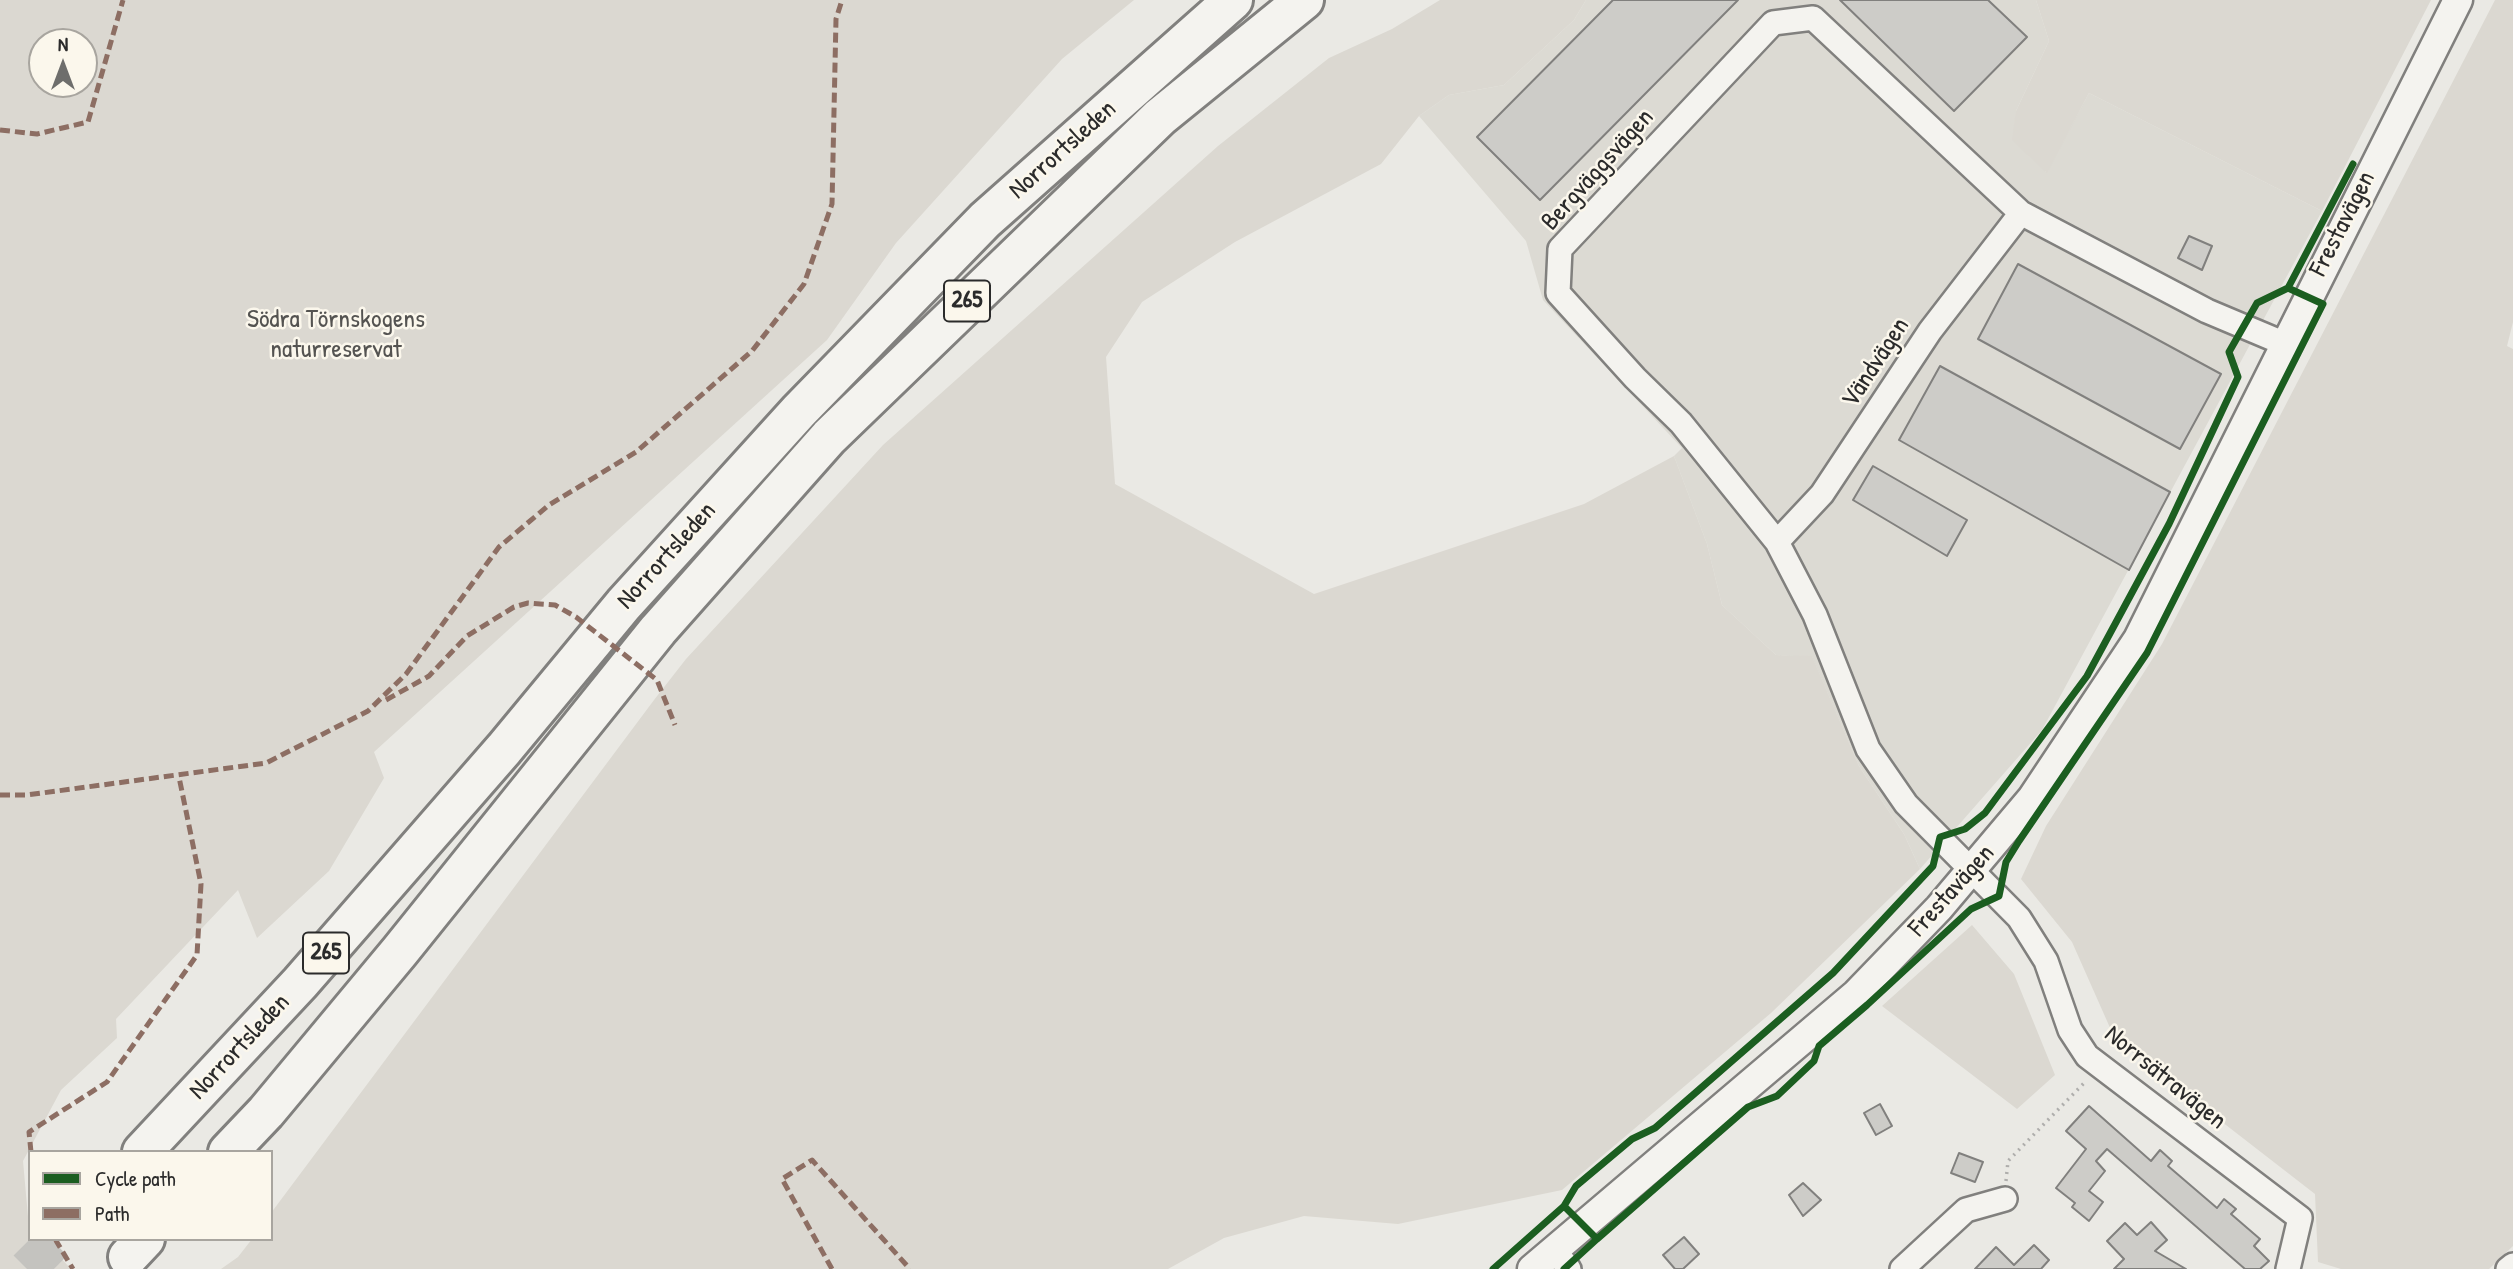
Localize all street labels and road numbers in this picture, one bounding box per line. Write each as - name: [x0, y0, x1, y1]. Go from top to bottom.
- street label: Norrortsleden: [1003, 94, 1123, 206]
- street label: Bergväggsvägen: [1535, 103, 1661, 237]
- street label: Frestavägen: [2303, 166, 2383, 282]
- road number: 265: [944, 280, 990, 322]
- street label: Vändvägen: [1835, 312, 1917, 414]
- street label: Norrortsleden: [611, 496, 723, 616]
- street label: Frestavägen: [1902, 838, 2002, 944]
- road number: 265: [303, 932, 349, 973]
- street label: Norrortsleden: [183, 988, 297, 1106]
- street label: Norrsätravägen: [2098, 1019, 2232, 1137]

